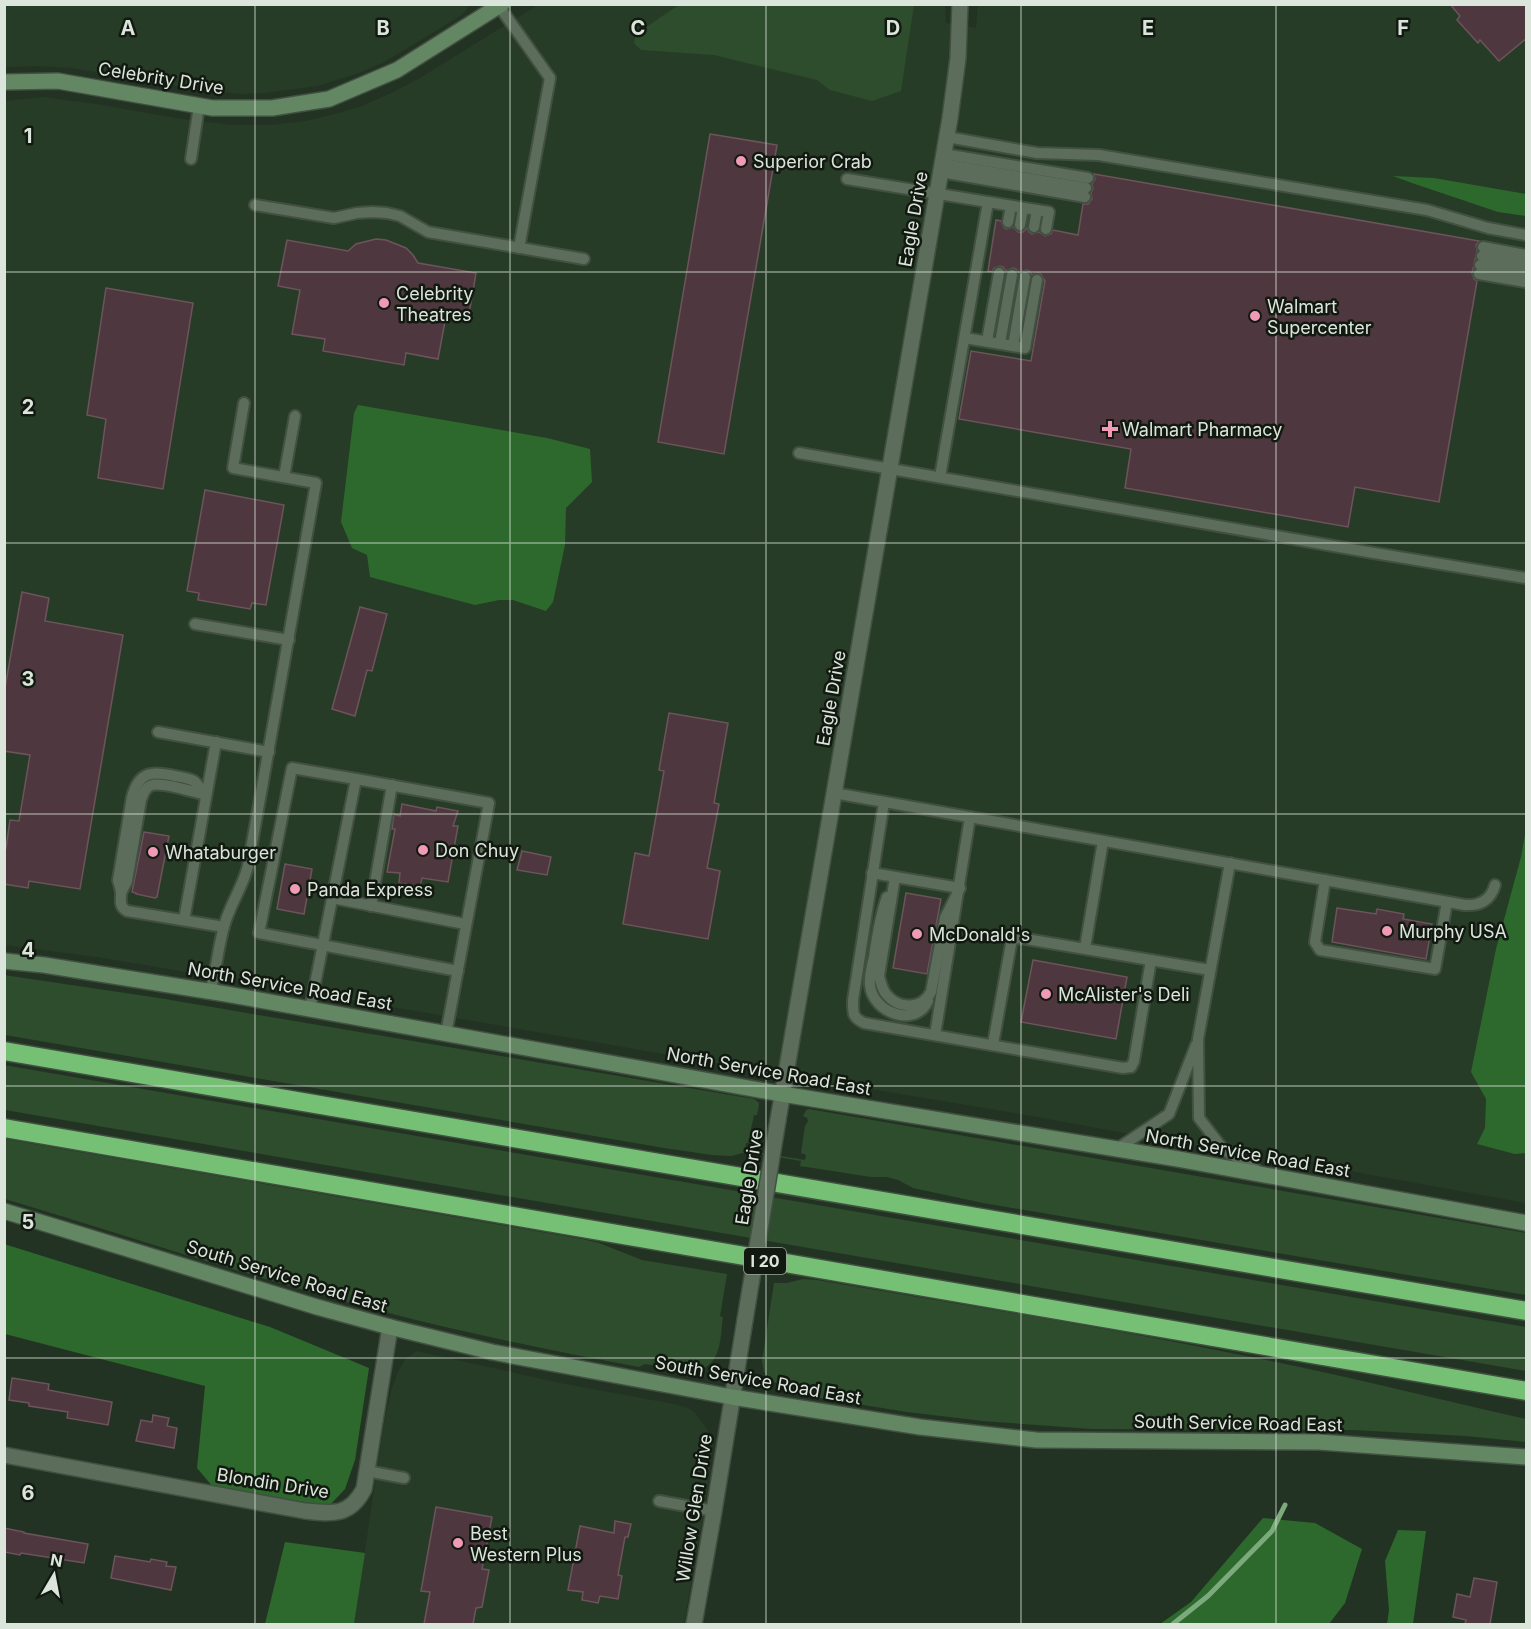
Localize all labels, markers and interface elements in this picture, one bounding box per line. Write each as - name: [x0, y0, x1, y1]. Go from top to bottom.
- text: A: [121, 16, 136, 40]
- text: B: [376, 16, 390, 40]
- text: C: [631, 16, 645, 40]
- text: D: [886, 16, 900, 40]
- text: E: [1142, 16, 1154, 40]
- text: F: [1397, 16, 1409, 40]
- street label: Celebrity Drive: [97, 58, 225, 98]
- text: 1: [24, 124, 32, 148]
- place label: Superior Crab: [753, 151, 872, 172]
- marker: Superior Crab: [734, 154, 748, 168]
- street label: Eagle Drive: [894, 170, 932, 268]
- place label: Celebrity Theatres: [396, 283, 473, 325]
- marker: Celebrity Theatres: [377, 296, 391, 310]
- place label: Walmart Supercenter: [1267, 296, 1372, 338]
- marker: Walmart Supercenter: [1248, 309, 1262, 323]
- text: 2: [22, 395, 34, 419]
- place label: Walmart Pharmacy: [1122, 419, 1282, 440]
- marker: Walmart Pharmacy: [1103, 422, 1117, 436]
- street label: Eagle Drive: [812, 649, 850, 747]
- text: 3: [22, 667, 34, 691]
- place label: Don Chuy: [435, 840, 519, 861]
- place label: Whataburger: [165, 842, 276, 863]
- marker: Don Chuy: [416, 843, 430, 857]
- marker: Whataburger: [146, 845, 160, 859]
- place label: Panda Express: [307, 879, 433, 900]
- marker: Panda Express: [288, 882, 302, 896]
- place label: Murphy USA: [1399, 921, 1507, 942]
- place label: McDonald's: [929, 924, 1030, 945]
- marker: Murphy USA: [1380, 924, 1394, 938]
- marker: McDonald's: [910, 927, 924, 941]
- text: 4: [21, 938, 35, 962]
- street label: North Service Road East: [186, 958, 394, 1014]
- place label: McAlister's Deli: [1058, 984, 1190, 1005]
- marker: McAlister's Deli: [1039, 987, 1053, 1001]
- street label: North Service Road East: [665, 1043, 873, 1099]
- street label: North Service Road East: [1144, 1125, 1352, 1181]
- street label: Eagle Drive: [731, 1128, 767, 1226]
- text: 5: [22, 1210, 34, 1234]
- street label: South Service Road East: [184, 1235, 390, 1317]
- road number: I 20: [744, 1248, 786, 1274]
- street label: South Service Road East: [653, 1352, 863, 1408]
- street label: South Service Road East: [1133, 1411, 1343, 1435]
- street label: Willow Glen Drive: [672, 1432, 716, 1584]
- street label: Blondin Drive: [215, 1464, 331, 1502]
- text: 6: [22, 1481, 35, 1505]
- place label: Best Western Plus: [470, 1523, 582, 1565]
- marker: Best Western Plus: [451, 1536, 465, 1550]
- north arrow: [24, 1545, 84, 1605]
- text: N: [49, 1549, 64, 1571]

